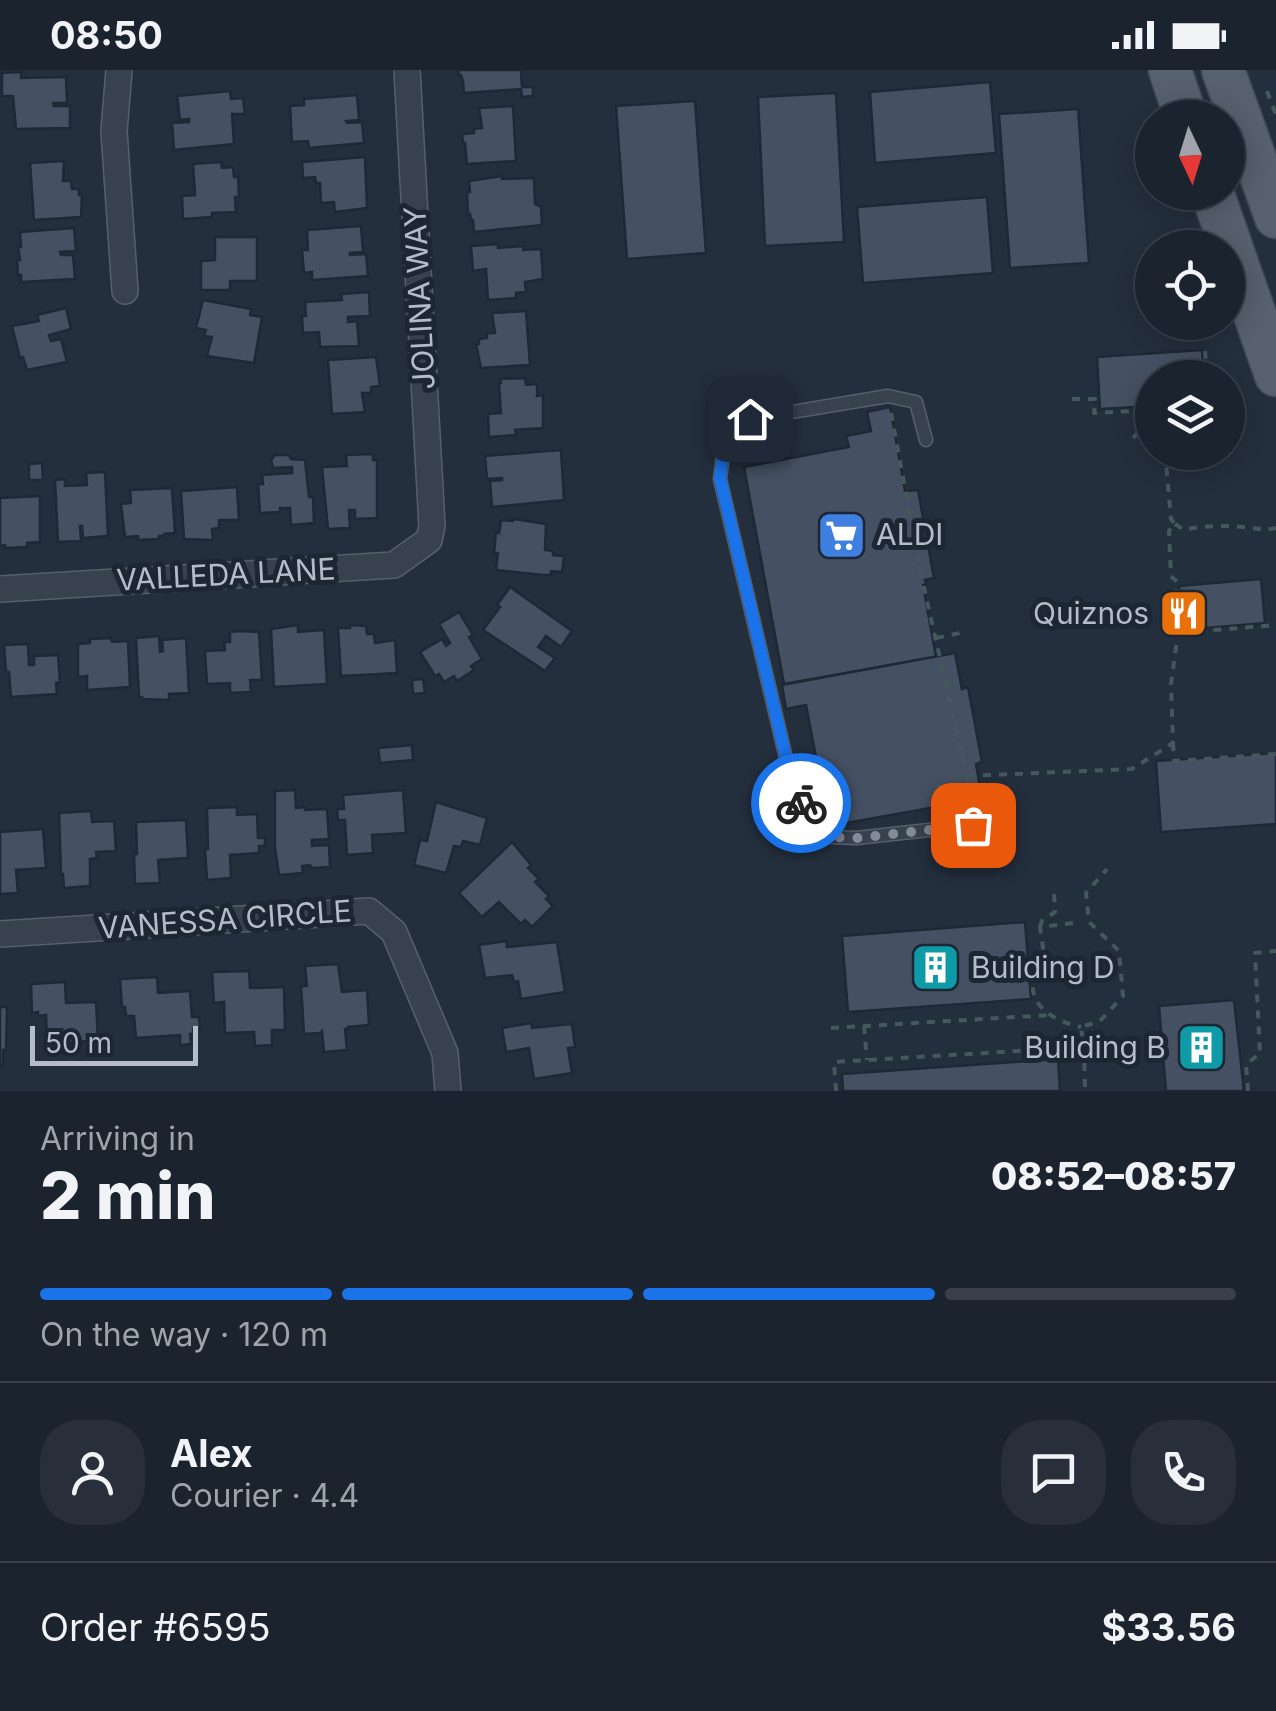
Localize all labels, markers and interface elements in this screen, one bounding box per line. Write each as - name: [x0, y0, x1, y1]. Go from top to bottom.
- text: 08:50: [50, 12, 163, 58]
- north arrow: [1135, 100, 1245, 210]
- map controls: [1135, 100, 1245, 470]
- street label: JOLINA WAY: [396, 205, 442, 391]
- button: locate: [1135, 230, 1245, 340]
- button: layers: [1135, 360, 1245, 470]
- pin: [708, 377, 793, 462]
- icon: home: [723, 392, 778, 447]
- supermarket icon: ALDI: [815, 509, 867, 561]
- place label: ALDI: [876, 516, 943, 552]
- street label: VALLEDA LANE: [115, 550, 336, 598]
- restaurant icon: Quiznos: [1158, 588, 1210, 640]
- place label: Quiznos: [1033, 595, 1149, 631]
- courier: [751, 753, 851, 853]
- icon: bike: [774, 776, 829, 831]
- pin: [931, 783, 1016, 868]
- icon: bag: [946, 798, 1001, 853]
- street label: VANESSA CIRCLE: [97, 892, 353, 946]
- building icon: Building D: [910, 942, 962, 994]
- place label: Building D: [971, 949, 1115, 985]
- scale bar: [30, 1021, 198, 1066]
- building icon: Building B: [1175, 1022, 1227, 1074]
- text: 50 m: [45, 1026, 112, 1060]
- place label: Building B: [1024, 1029, 1166, 1065]
- text: Arriving in: [40, 1119, 195, 1158]
- text: 08:52–08:57: [991, 1153, 1236, 1199]
- text: 2 min: [40, 1156, 216, 1235]
- text: On the way · 120 m: [40, 1315, 328, 1354]
- button: person: [40, 1420, 145, 1525]
- button: chat: [1001, 1420, 1106, 1525]
- button: phone: [1131, 1420, 1236, 1525]
- text: Alex: [170, 1430, 253, 1476]
- text: Courier · 4.4: [170, 1476, 359, 1515]
- text: Order #6595: [40, 1604, 271, 1650]
- text: $33.56: [1101, 1604, 1236, 1650]

